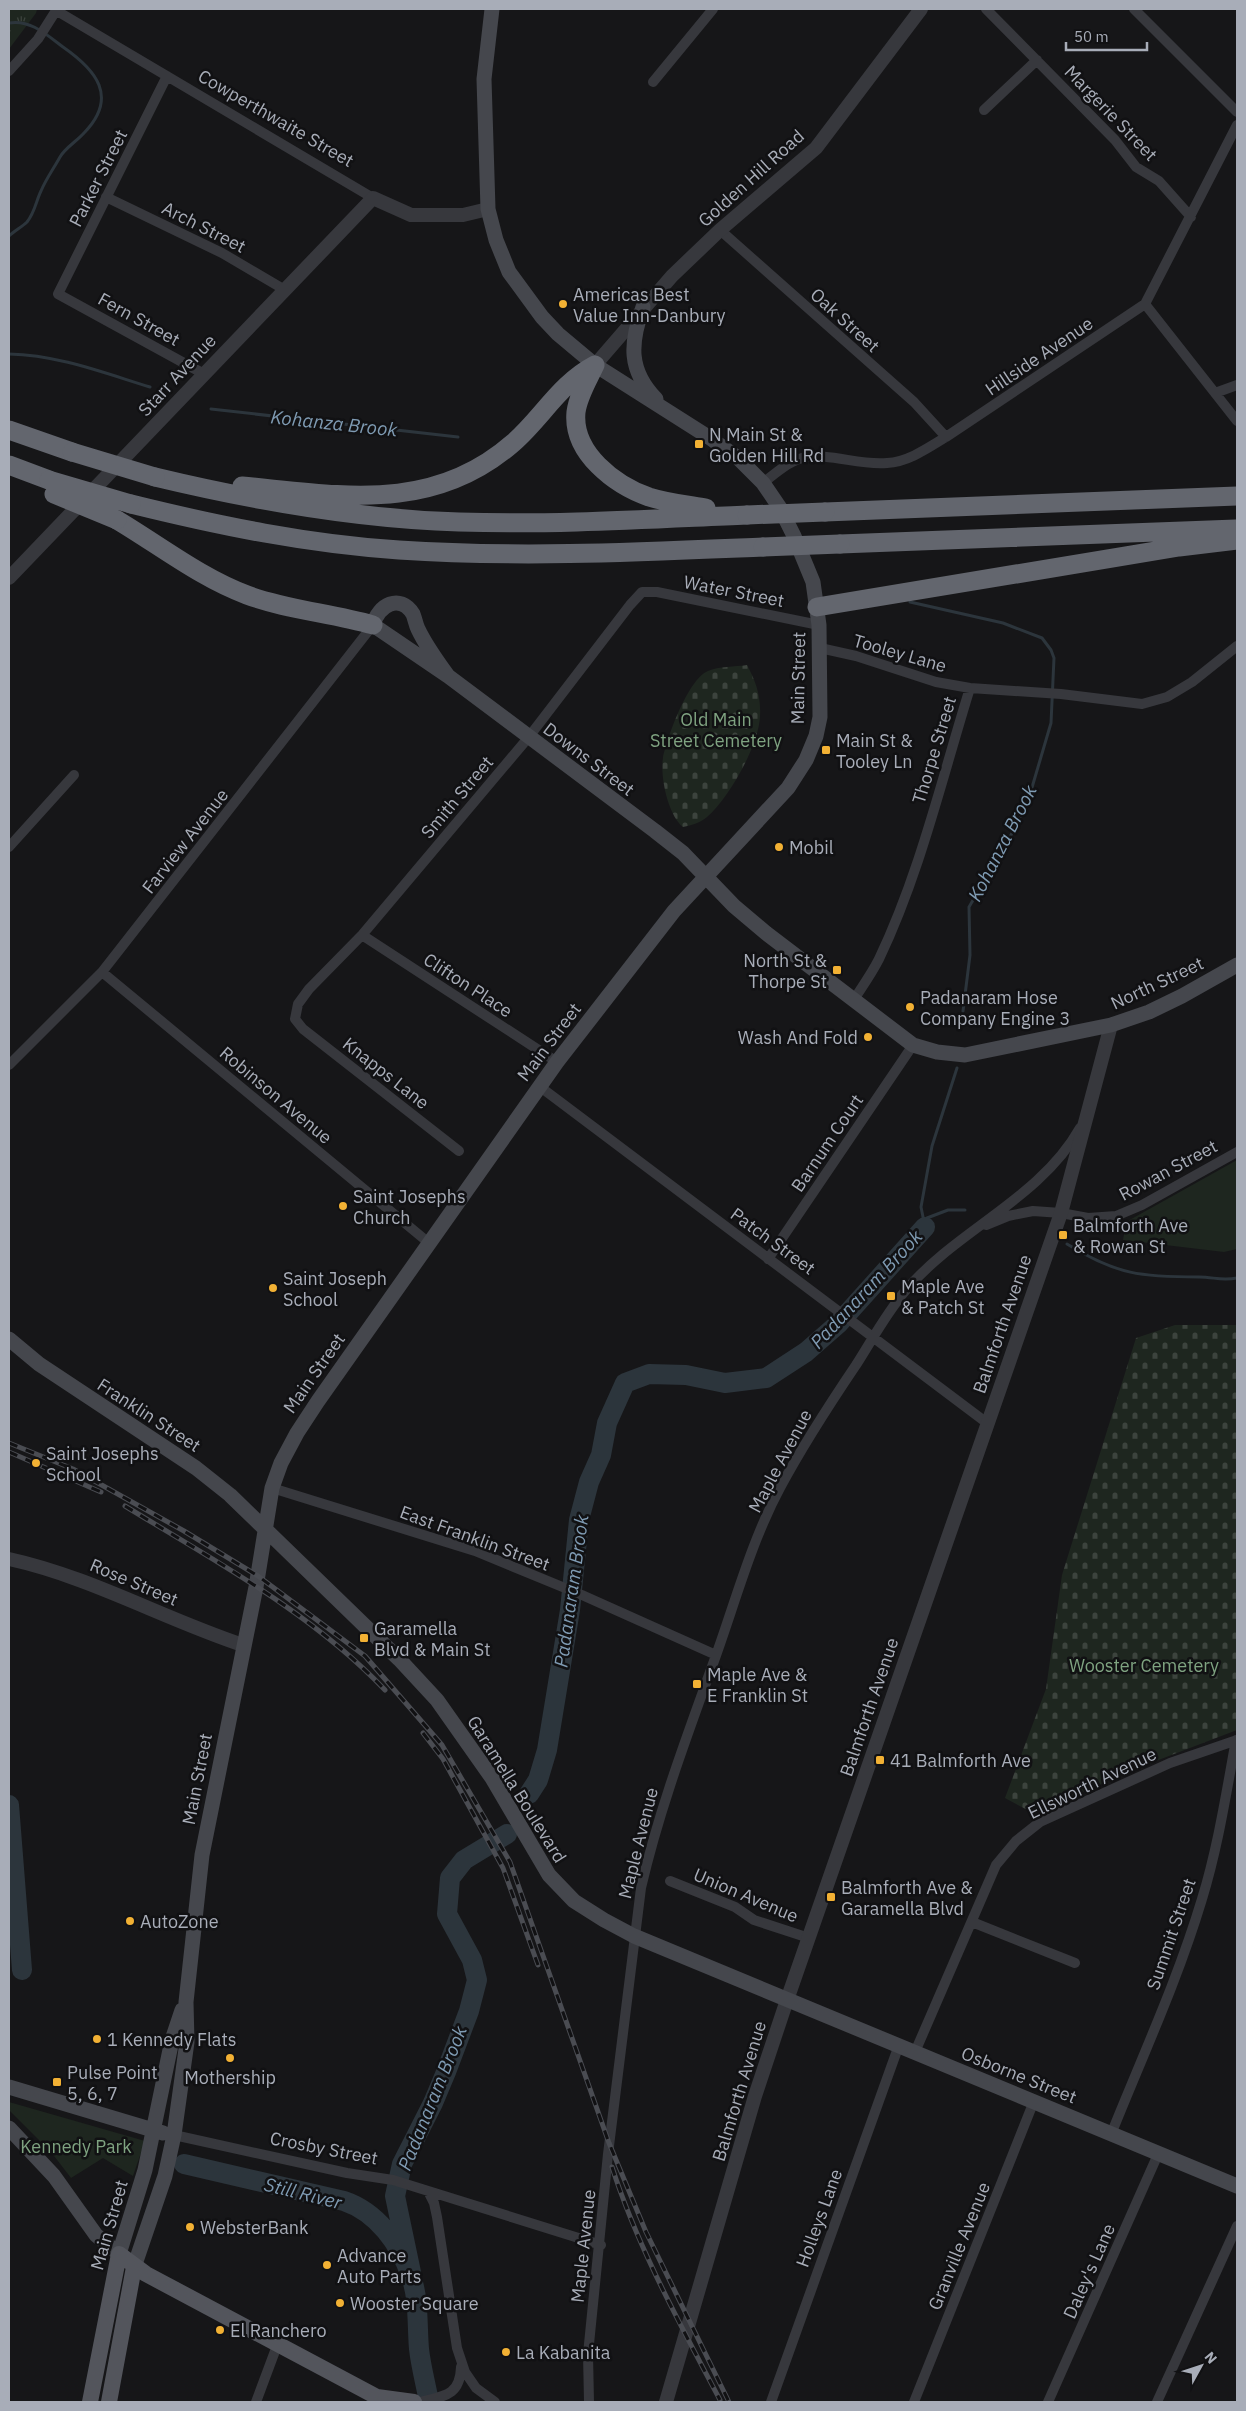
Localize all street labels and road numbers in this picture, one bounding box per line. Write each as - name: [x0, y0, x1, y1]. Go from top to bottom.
- street label: Margerie Street: [1060, 60, 1162, 166]
- street label: Cowperthwaite Street: [194, 64, 358, 172]
- street label: Golden Hill Road: [693, 124, 809, 232]
- street label: Parker Street: [64, 125, 132, 231]
- street label: Arch Street: [158, 196, 250, 258]
- street label: Oak Street: [806, 283, 884, 357]
- street label: Fern Street: [94, 287, 184, 351]
- street label: Hillside Avenue: [981, 311, 1097, 400]
- street label: Starr Avenue: [133, 329, 221, 421]
- street label: Water Street: [682, 570, 786, 612]
- street label: Tooley Lane: [851, 629, 949, 677]
- street label: Main Street: [786, 632, 810, 724]
- street label: Thorpe Street: [907, 693, 961, 807]
- street label: Downs Street: [539, 717, 639, 801]
- street label: Smith Street: [416, 751, 498, 843]
- street label: Farview Avenue: [137, 784, 233, 898]
- street label: Clifton Place: [419, 948, 517, 1022]
- street label: North Street: [1107, 952, 1207, 1014]
- street label: Main Street: [512, 998, 586, 1086]
- street label: Knapps Lane: [338, 1032, 434, 1114]
- street label: Robinson Avenue: [215, 1041, 337, 1149]
- street label: Barnum Court: [786, 1090, 868, 1196]
- street label: Rowan Street: [1115, 1134, 1221, 1206]
- street label: Patch Street: [726, 1202, 820, 1280]
- street label: Balmforth Avenue: [967, 1251, 1037, 1396]
- street label: Main Street: [278, 1328, 350, 1418]
- street label: Franklin Street: [93, 1373, 205, 1457]
- street label: Maple Avenue: [743, 1405, 817, 1517]
- street label: East Franklin Street: [397, 1500, 553, 1576]
- street label: Rose Street: [86, 1553, 182, 1611]
- street label: Balmforth Avenue: [834, 1634, 904, 1779]
- street label: Garamella Boulevard: [462, 1711, 572, 1867]
- street label: Main Street: [177, 1731, 217, 1827]
- street label: Ellsworth Avenue: [1024, 1742, 1160, 1824]
- street label: Maple Avenue: [613, 1785, 663, 1901]
- street label: Union Avenue: [690, 1863, 802, 1927]
- street label: Summit Street: [1141, 1875, 1201, 1993]
- street label: Balmforth Avenue: [707, 2018, 771, 2164]
- street label: Osborne Street: [958, 2041, 1080, 2109]
- street label: Crosby Street: [268, 2126, 380, 2170]
- street label: Holleys Lane: [791, 2166, 847, 2270]
- street label: Main Street: [85, 2177, 133, 2273]
- street label: Granville Avenue: [923, 2179, 995, 2313]
- street label: Maple Avenue: [566, 2188, 600, 2304]
- street label: Daley's Lane: [1058, 2220, 1120, 2322]

